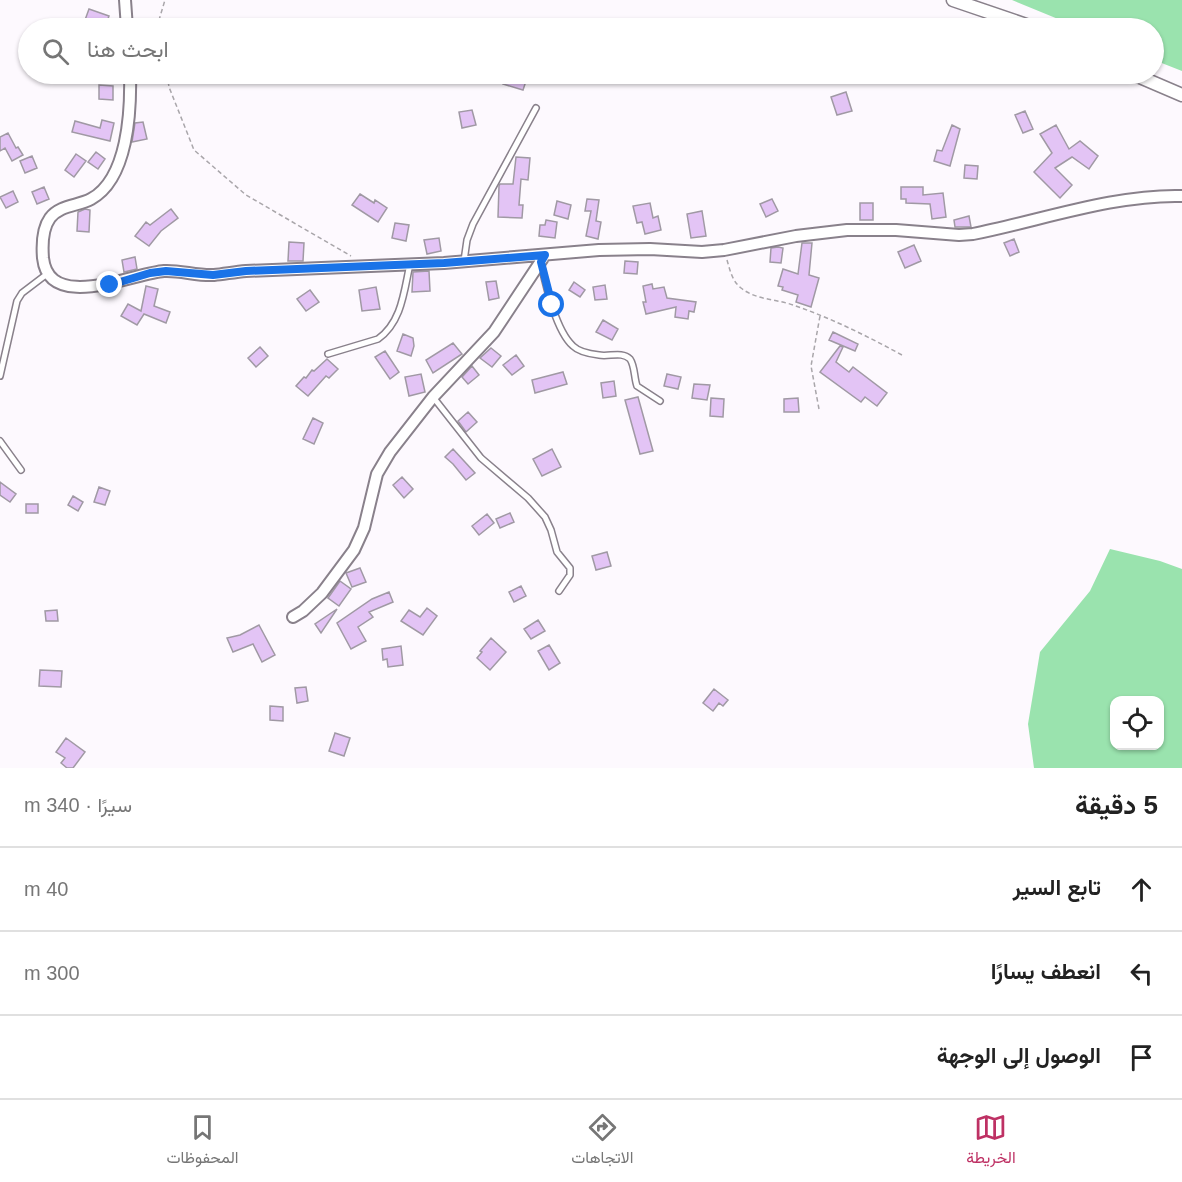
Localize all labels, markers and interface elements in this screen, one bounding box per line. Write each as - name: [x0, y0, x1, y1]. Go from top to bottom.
- search box: [18, 18, 1164, 84]
- icon: search: [39, 35, 72, 68]
- text: ابحث هنا: [87, 37, 169, 62]
- route end: [96, 271, 122, 297]
- route start: [538, 291, 564, 317]
- map controls: [1110, 696, 1164, 750]
- button: locate: [1110, 696, 1164, 750]
- text: 5 دقيقة: [1075, 790, 1158, 820]
- text: سيرًا · 340 m: [24, 794, 132, 816]
- icon: ahead: [1125, 873, 1158, 906]
- text: تابع السير: [1013, 875, 1101, 900]
- text: 40 m: [24, 878, 68, 900]
- icon: left: [1125, 957, 1158, 990]
- text: انعطف يسارًا: [991, 959, 1101, 984]
- text: 300 m: [24, 962, 80, 984]
- icon: arrive: [1125, 1041, 1158, 1074]
- text: الوصول إلى الوجهة: [937, 1043, 1101, 1068]
- tab: المحفوظات: [166, 1111, 239, 1172]
- tab: الاتجاهات: [571, 1111, 633, 1172]
- tab: الخريطة: [966, 1111, 1016, 1172]

